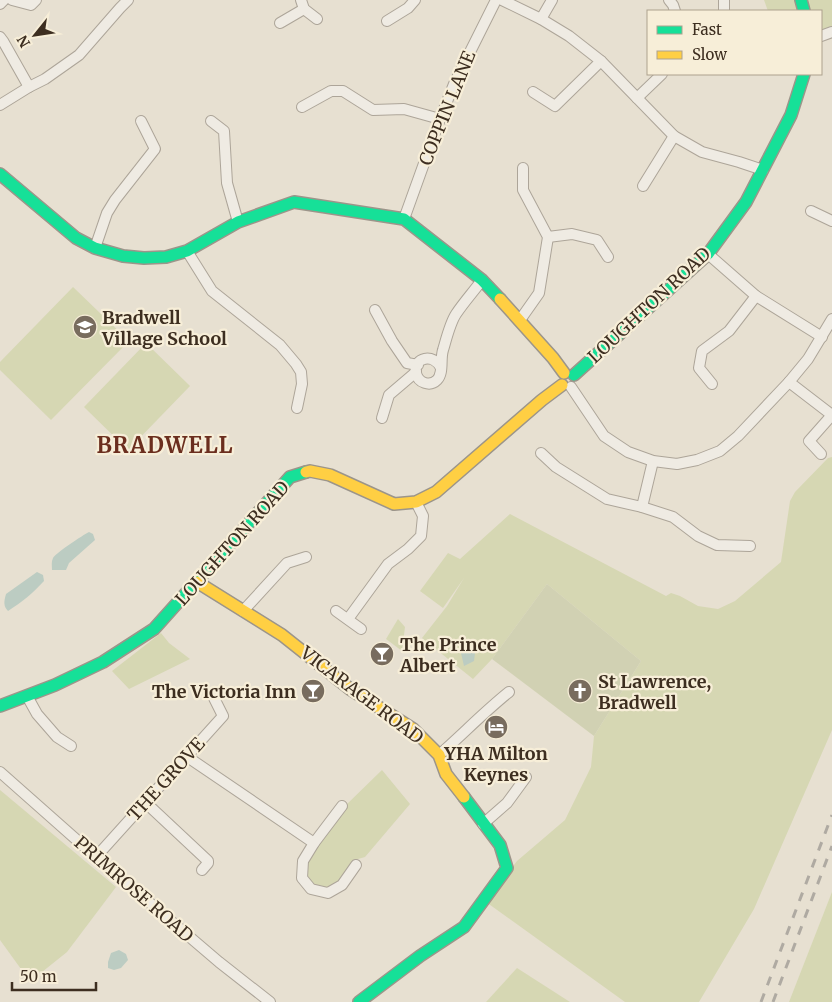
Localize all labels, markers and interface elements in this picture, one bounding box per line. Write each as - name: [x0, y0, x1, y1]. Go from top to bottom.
- north arrow: [10, 10, 60, 60]
- legend: [647, 10, 822, 75]
- text: Fast: [692, 20, 722, 39]
- text: N: [13, 32, 34, 51]
- text: Slow: [692, 45, 727, 64]
- street label: COPPIN LANE: [414, 47, 481, 169]
- street label: LOUGHTON ROAD: [583, 242, 715, 368]
- place label: Bradwell Village School: [101, 306, 227, 350]
- school or university icon: Bradwell Village School: [72, 314, 98, 340]
- district label: BRADWELL: [96, 431, 234, 459]
- street label: LOUGHTON ROAD: [170, 476, 294, 610]
- place label: The Prince Albert: [399, 633, 497, 677]
- street label: VICARAGE ROAD: [295, 641, 428, 749]
- bar icon: The Prince Albert: [369, 641, 395, 667]
- place label: St Lawrence, Bradwell: [598, 670, 711, 714]
- bar icon: The Victoria Inn: [300, 678, 326, 704]
- church icon: St Lawrence, Bradwell: [567, 678, 593, 704]
- place label: The Victoria Inn: [152, 680, 296, 703]
- hotel icon: YHA Milton Keynes: [483, 714, 509, 740]
- street label: THE GROVE: [122, 732, 210, 826]
- place label: YHA Milton Keynes: [443, 742, 548, 786]
- street label: PRIMROSE ROAD: [70, 831, 198, 947]
- scale bar: [12, 960, 96, 992]
- text: 50 m: [20, 967, 57, 986]

